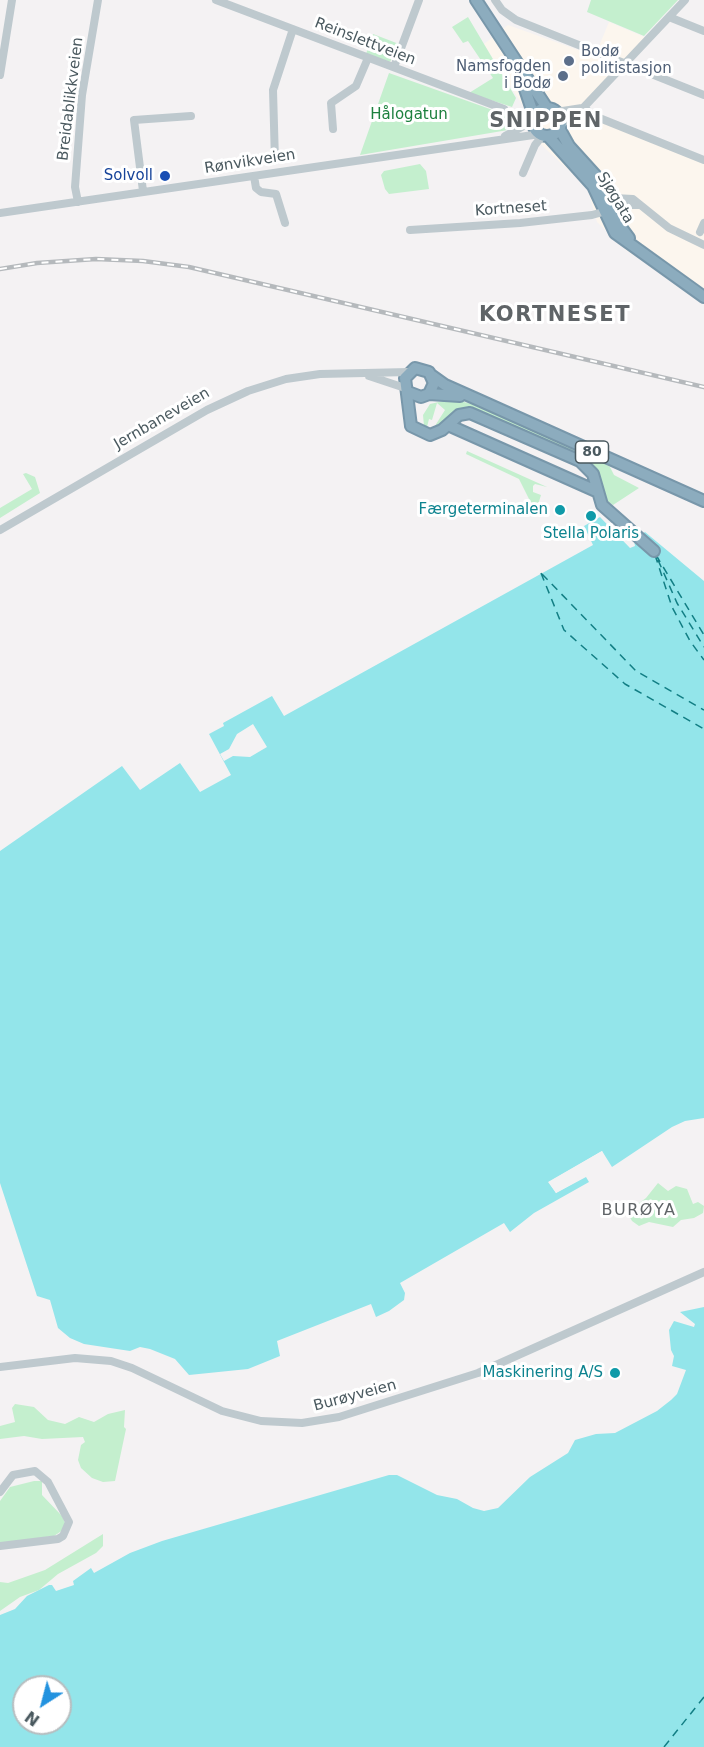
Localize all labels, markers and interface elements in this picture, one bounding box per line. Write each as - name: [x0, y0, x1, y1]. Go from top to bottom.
- street label: Reinslettveien: [312, 14, 418, 70]
- street label: Breidablikkveien: [54, 36, 88, 162]
- place label: Bodø politistasjon: [581, 43, 672, 78]
- marker: Bodø politistasjon: [562, 54, 576, 68]
- place label: Namsfogden i Bodø: [456, 58, 551, 93]
- marker: Namsfogden i Bodø: [556, 69, 570, 83]
- park label: Hålogatun: [370, 106, 448, 124]
- district label: SNIPPEN: [489, 109, 603, 135]
- street label: Rønvikveien: [203, 146, 297, 178]
- place label: Solvoll: [104, 167, 153, 185]
- marker: Solvoll: [158, 169, 172, 183]
- street label: Sjøgata: [593, 169, 637, 227]
- street label: Kortneset: [474, 198, 548, 220]
- district label: KORTNESET: [479, 303, 631, 329]
- street label: Jernbaneveien: [111, 384, 213, 454]
- road number: 80: [576, 441, 608, 463]
- place label: Færgeterminalen: [419, 501, 548, 519]
- marker: Færgeterminalen: [553, 503, 567, 517]
- marker: Stella Polaris: [584, 509, 598, 523]
- place label: Stella Polaris: [543, 525, 639, 543]
- district label: BURØYA: [602, 1201, 676, 1221]
- place label: Maskinering A/S: [482, 1364, 603, 1382]
- marker: Maskinering A/S: [608, 1366, 622, 1380]
- street label: Burøyveien: [312, 1376, 398, 1416]
- north arrow: [12, 1675, 72, 1735]
- text: N: [21, 1707, 43, 1730]

